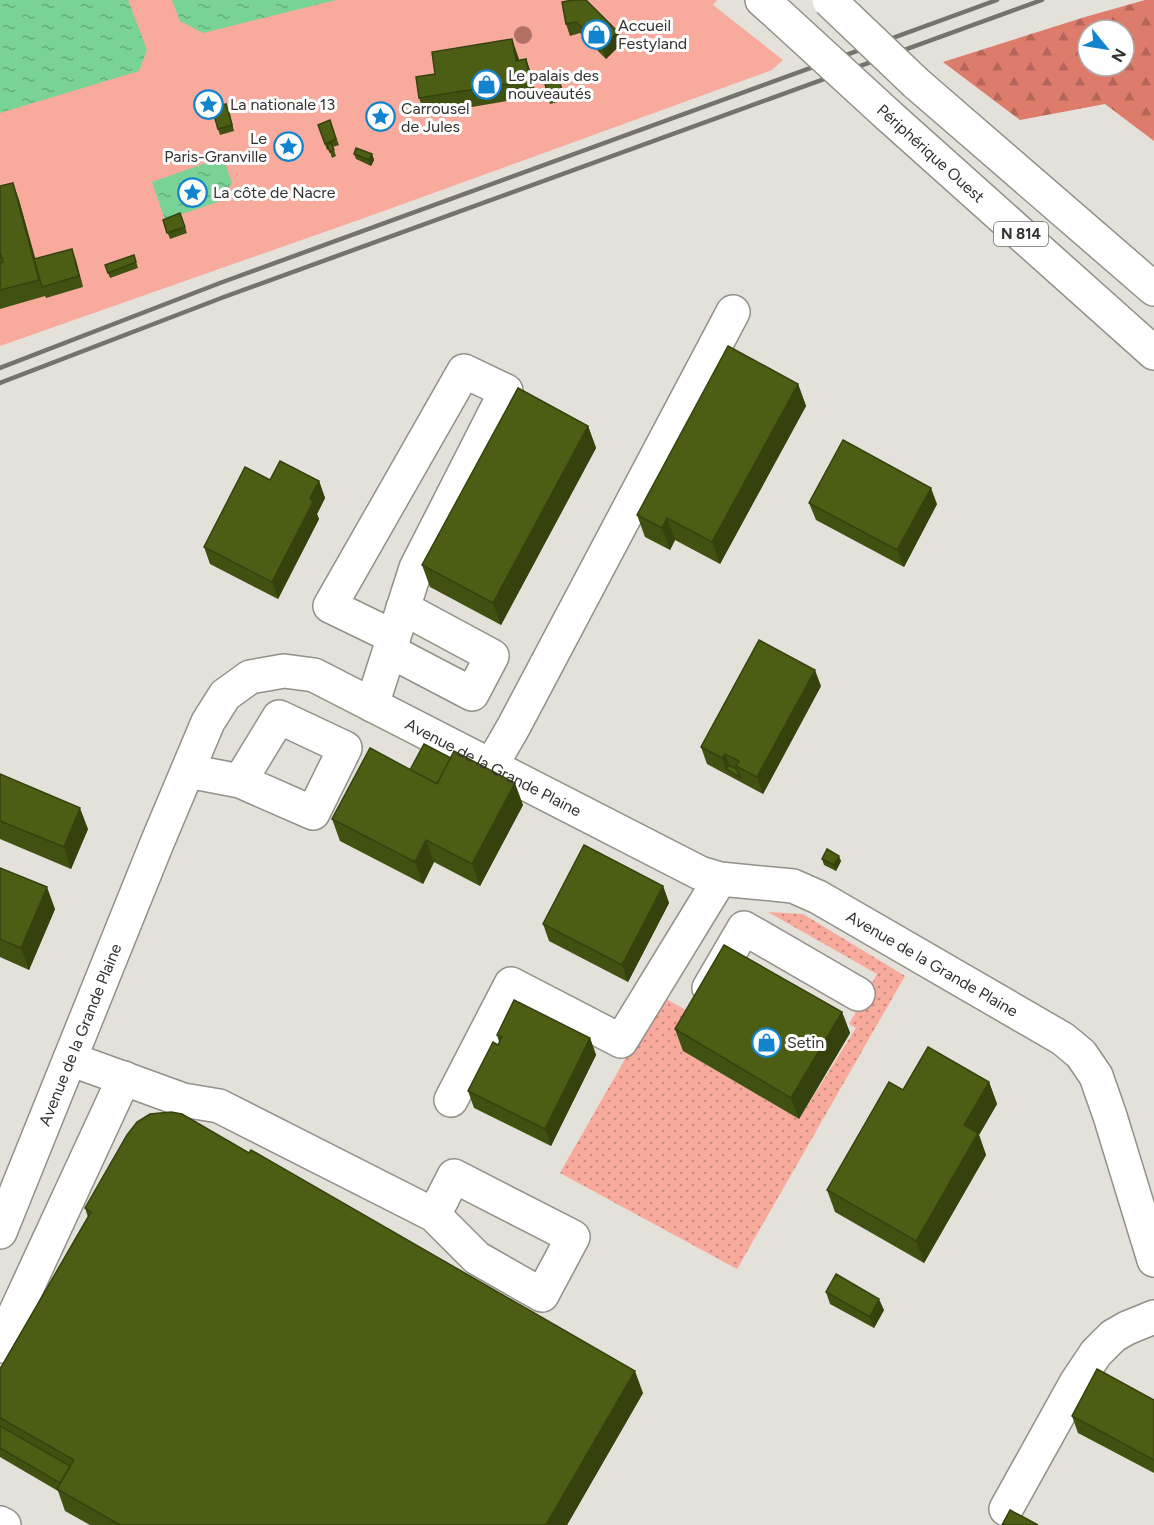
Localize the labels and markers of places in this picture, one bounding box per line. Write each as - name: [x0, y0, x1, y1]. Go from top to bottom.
- place label: Accueil Festyland: [618, 16, 687, 53]
- shop icon: Accueil Festyland: [581, 18, 613, 50]
- place label: Le palais des nouveautés: [508, 66, 599, 103]
- shop icon: Le palais des nouveautés: [471, 68, 503, 100]
- place icon: La nationale 13: [193, 88, 225, 120]
- place label: La nationale 13: [230, 95, 335, 114]
- place label: Carrousel de Jules: [401, 99, 469, 136]
- place icon: Carrousel de Jules: [364, 101, 396, 133]
- place label: Le Paris-Granville: [164, 129, 267, 166]
- place icon: Le Paris-Granville: [272, 131, 304, 163]
- place icon: La côte de Nacre: [176, 176, 208, 208]
- place label: La côte de Nacre: [213, 183, 336, 202]
- shop icon: Setin: [750, 1026, 782, 1058]
- place label: Setin: [787, 1033, 824, 1052]

